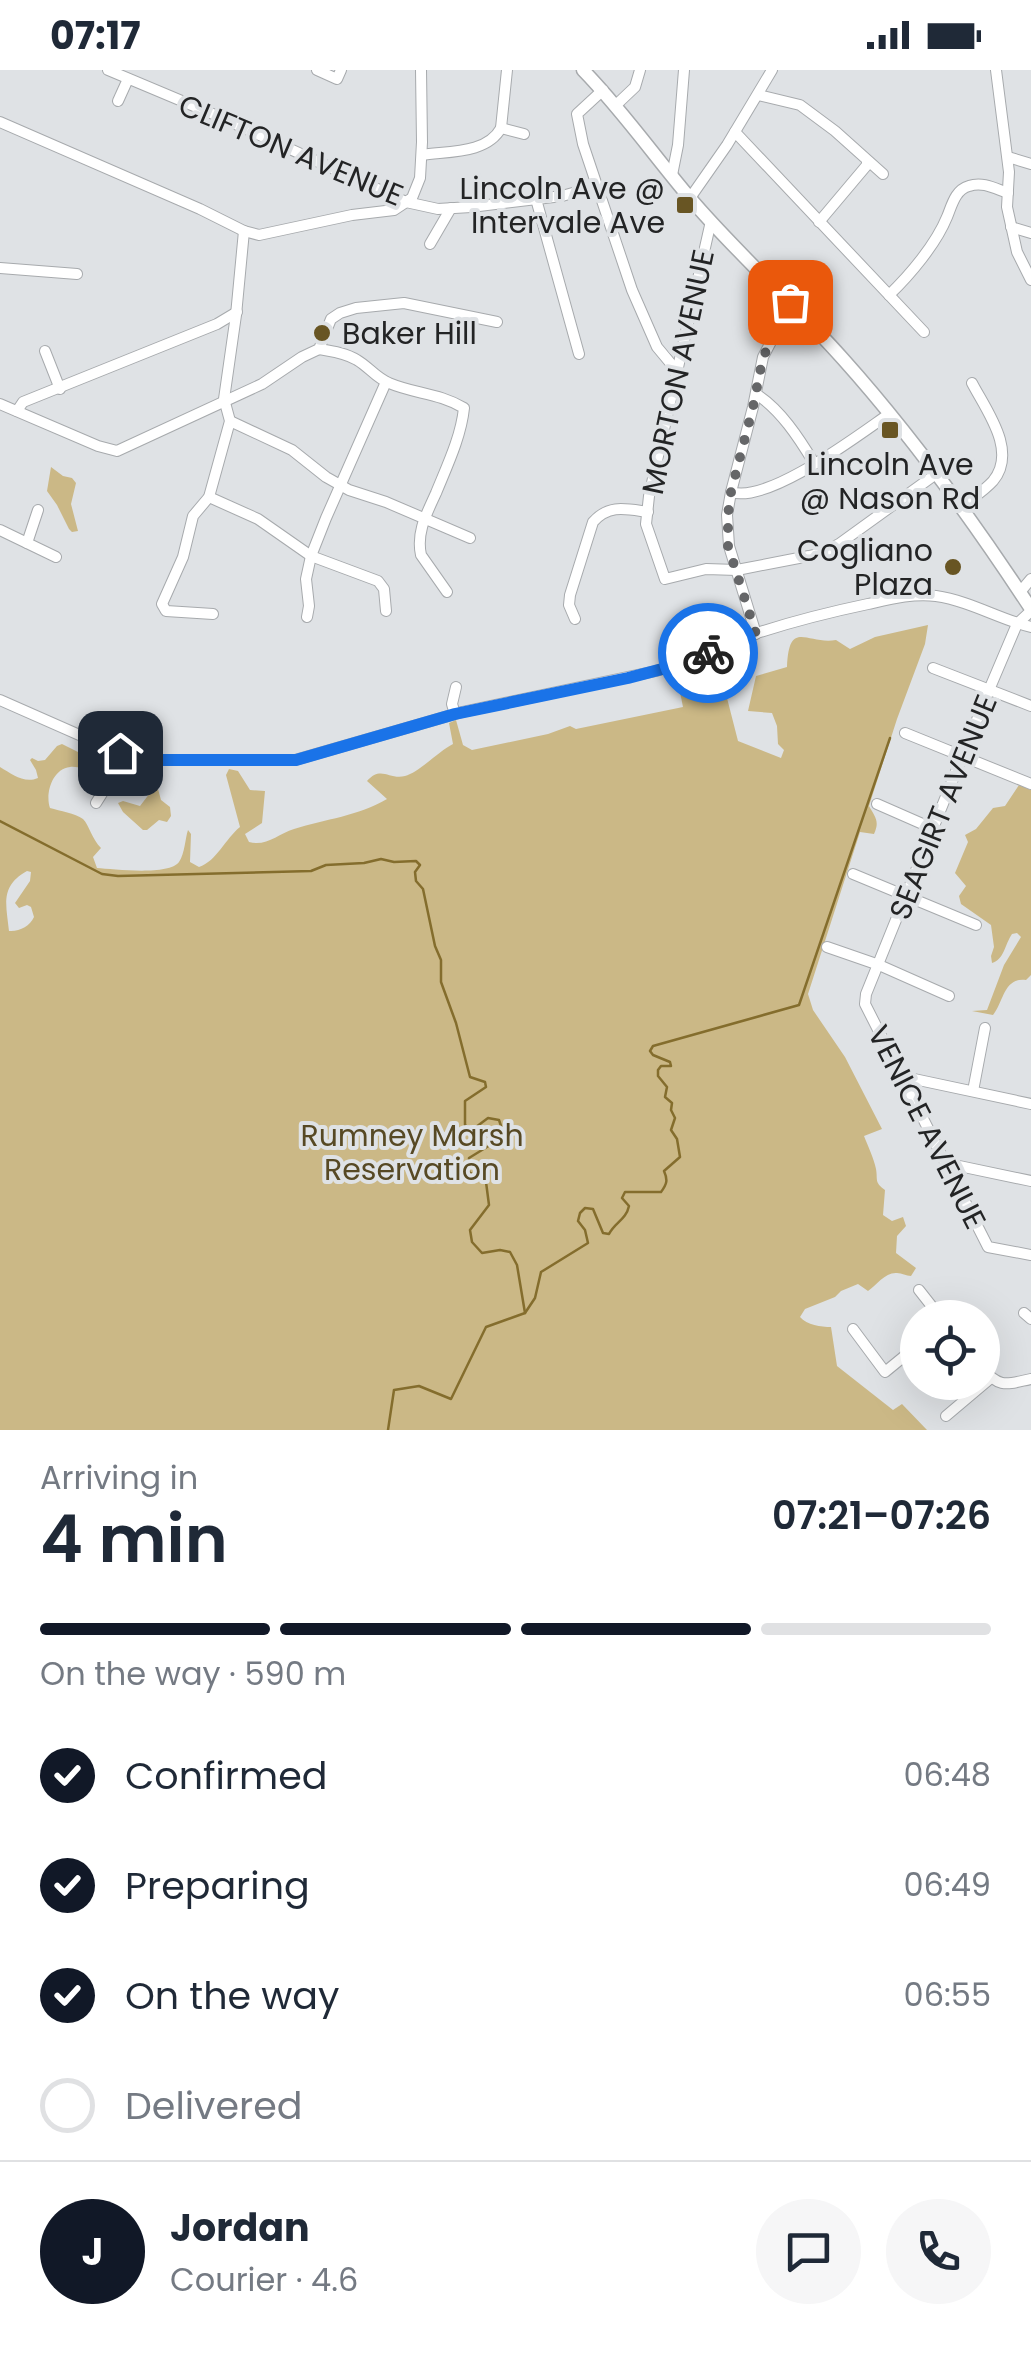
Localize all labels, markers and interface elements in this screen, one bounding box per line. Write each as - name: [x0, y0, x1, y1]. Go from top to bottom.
- text: 07:17: [50, 9, 141, 62]
- street label: CLIFTON AVENUE: [172, 83, 410, 217]
- place label: Lincoln Ave @ Intervale Ave: [459, 167, 665, 244]
- marker: Lincoln Ave @ Intervale Ave: [674, 194, 696, 216]
- street label: MORTON AVENUE: [631, 246, 725, 498]
- pin: [748, 260, 833, 345]
- icon: bag: [763, 275, 818, 330]
- place label: Baker Hill: [342, 312, 477, 355]
- marker: Baker Hill: [311, 322, 333, 344]
- marker: Lincoln Ave @ Nason Rd: [879, 419, 901, 441]
- place label: Lincoln Ave @ Nason Rd: [800, 443, 980, 520]
- place label: Cogliano Plaza: [797, 529, 933, 606]
- marker: Cogliano Plaza: [942, 556, 964, 578]
- courier: [658, 603, 758, 703]
- icon: bike: [681, 626, 736, 681]
- street label: SEAGIRT AVENUE: [878, 688, 1008, 926]
- pin: [78, 711, 163, 796]
- icon: home: [93, 726, 148, 781]
- street label: VENICE AVENUE: [857, 1018, 997, 1236]
- park label: Rumney Marsh Reservation: [300, 1114, 524, 1191]
- map controls: [900, 1300, 1000, 1400]
- button: locate: [900, 1300, 1000, 1400]
- text: Arriving in: [40, 1455, 198, 1500]
- text: 07:21–07:26: [772, 1489, 991, 1542]
- text: 4 min: [40, 1494, 228, 1585]
- text: On the way · 590 m: [40, 1651, 346, 1696]
- icon: check: [40, 1748, 95, 1803]
- text: Confirmed: [125, 1749, 327, 1802]
- text: 06:48: [903, 1752, 991, 1797]
- icon: check: [40, 1858, 95, 1913]
- text: Preparing: [125, 1859, 310, 1912]
- text: 06:49: [903, 1862, 991, 1907]
- icon: check: [40, 1968, 95, 2023]
- text: On the way: [125, 1969, 339, 2022]
- text: 06:55: [904, 1972, 991, 2017]
- text: Delivered: [125, 2079, 302, 2132]
- button: chat: [756, 2199, 861, 2304]
- button: phone: [886, 2199, 991, 2304]
- text: Jordan: [170, 2201, 310, 2254]
- text: J: [82, 2225, 103, 2278]
- text: Courier · 4.6: [170, 2257, 358, 2302]

